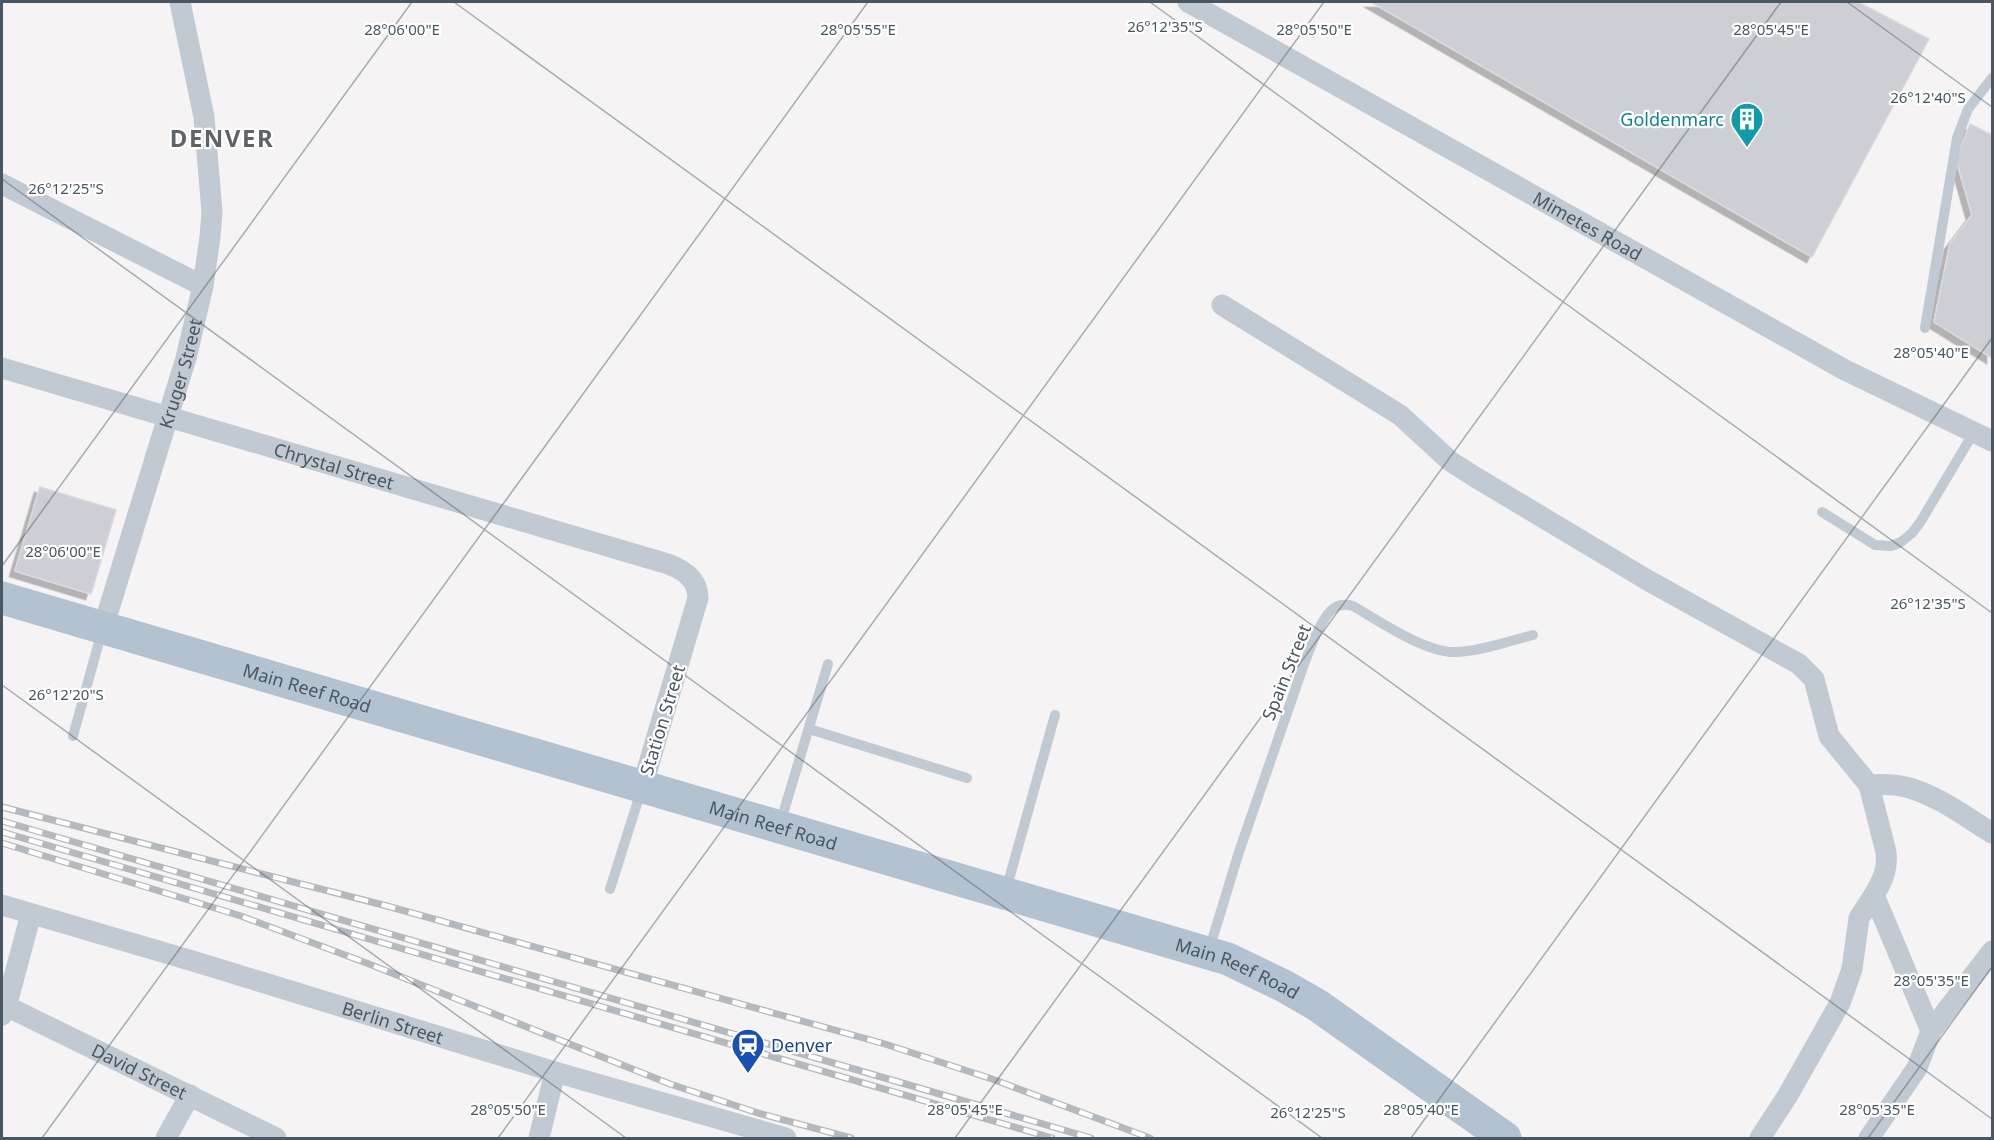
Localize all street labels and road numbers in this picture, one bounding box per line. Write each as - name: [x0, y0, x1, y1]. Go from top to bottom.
- street label: Mimetes Road: [1529, 186, 1646, 266]
- street label: Kruger Street: [153, 316, 207, 431]
- street label: Chrystal Street: [271, 437, 397, 495]
- street label: Spain Street: [1256, 620, 1316, 724]
- street label: Main Reef Road: [240, 658, 374, 718]
- street label: Station Street: [634, 661, 690, 778]
- street label: Main Reef Road: [706, 795, 840, 855]
- street label: Main Reef Road: [1172, 932, 1304, 1004]
- street label: Berlin Street: [339, 995, 447, 1049]
- street label: David Street: [88, 1038, 191, 1105]

